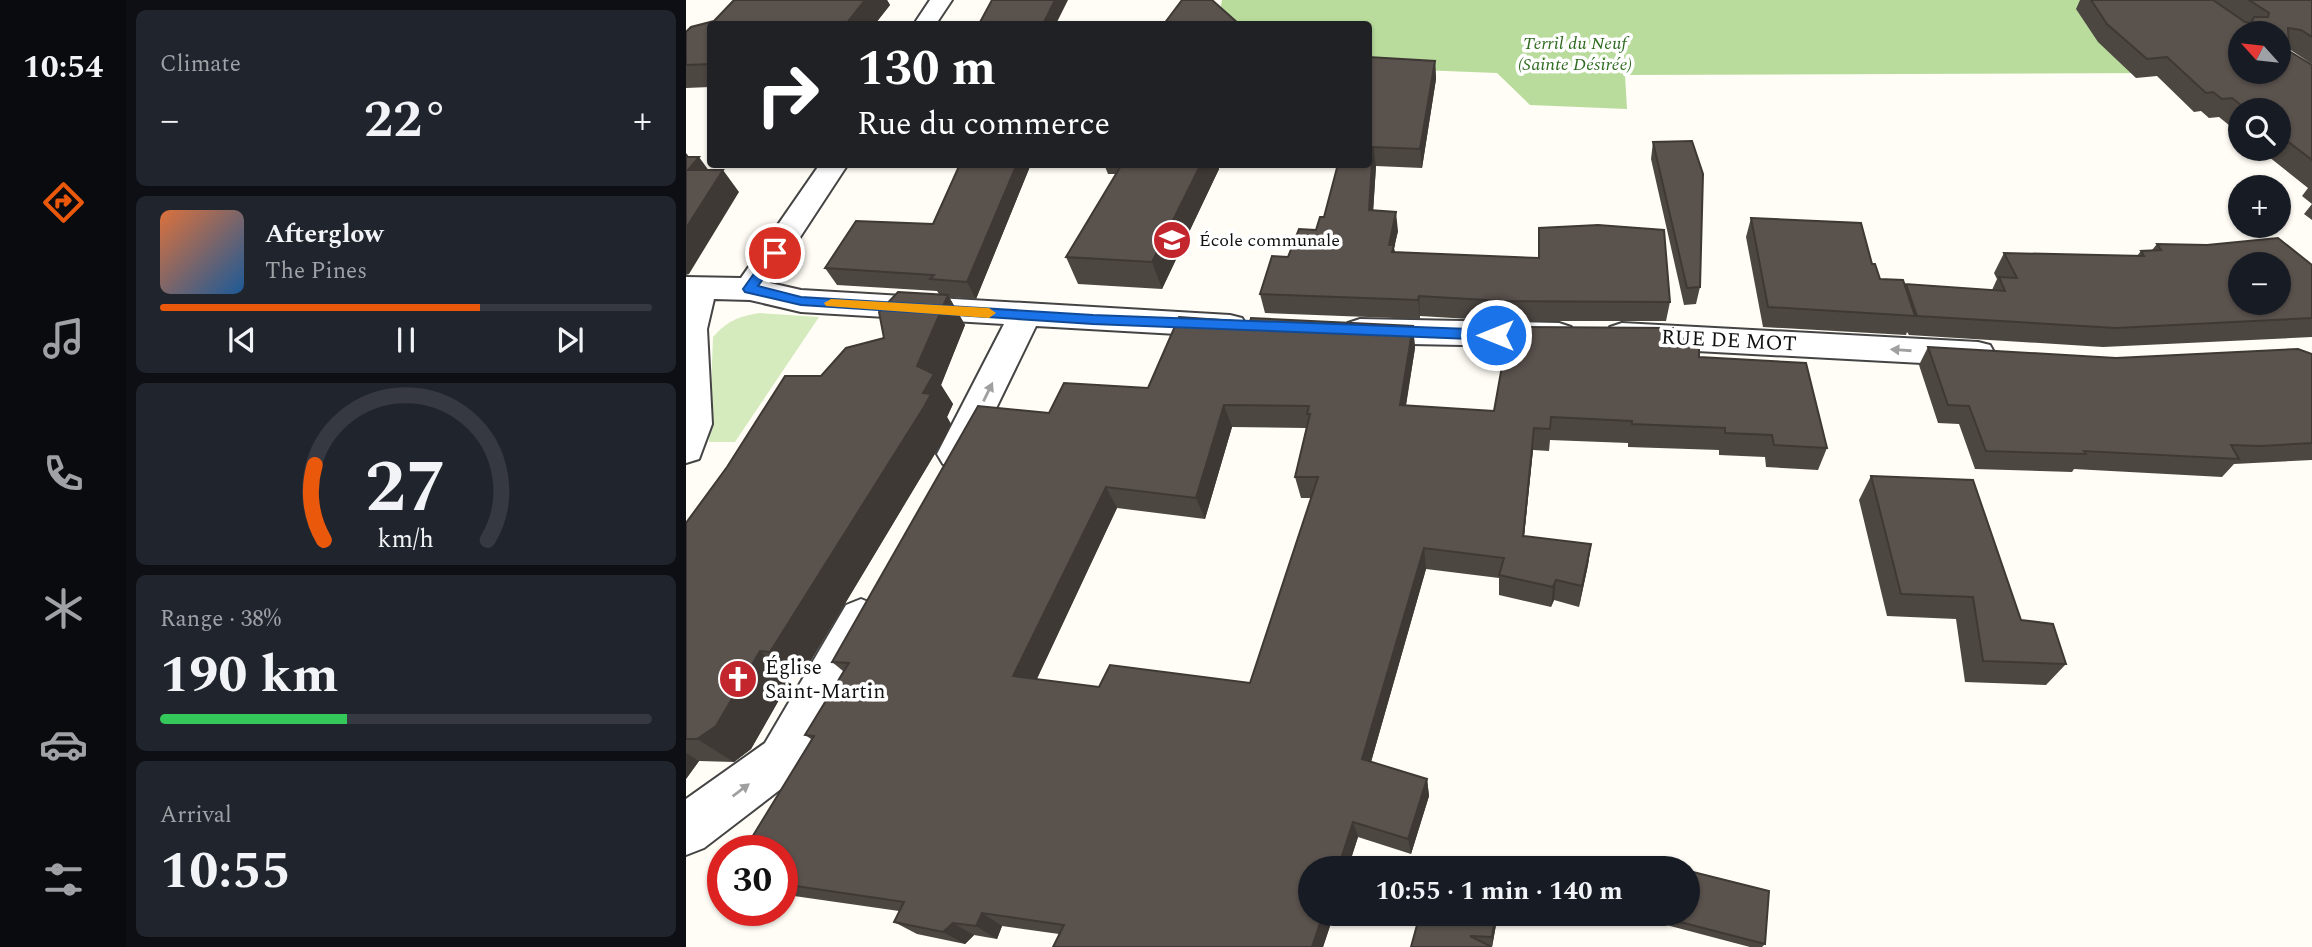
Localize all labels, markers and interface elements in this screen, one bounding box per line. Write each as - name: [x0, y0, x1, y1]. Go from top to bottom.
- north arrow: [2228, 21, 2291, 84]
- map controls: [2228, 21, 2291, 315]
- park label: Terril du Neuf (Sainte Désirée): [1518, 30, 1632, 78]
- text: 130 m: [857, 32, 996, 107]
- text: 10:54: [23, 43, 103, 92]
- text: Climate: [160, 47, 241, 82]
- icon: right: [742, 49, 833, 140]
- text: 22°: [364, 81, 448, 160]
- text: −: [160, 92, 179, 150]
- text: +: [633, 92, 652, 150]
- button: search: [2228, 98, 2291, 161]
- text: Rue du commerce: [857, 100, 1110, 149]
- button: +: [2228, 175, 2291, 238]
- icon: directions: [39, 178, 88, 227]
- text: Afterglow: [265, 214, 384, 254]
- school or university icon: École communale: [1151, 219, 1193, 261]
- pin: [745, 223, 805, 283]
- place label: École communale: [1199, 227, 1340, 254]
- icon: arrive: [756, 234, 794, 272]
- button: −: [2228, 252, 2291, 315]
- text: The Pines: [265, 254, 367, 289]
- position arrow: [1459, 298, 1533, 372]
- icon: music: [39, 314, 88, 363]
- icon: previous: [223, 321, 261, 359]
- icon: pause: [387, 321, 425, 359]
- icon: next: [551, 321, 589, 359]
- street label: RUE DE MOT: [1660, 321, 1798, 361]
- one-way arrow: [1890, 344, 1912, 355]
- one-way arrow: [982, 382, 993, 402]
- text: 27: [365, 433, 447, 544]
- icon: phone: [39, 449, 88, 498]
- text: km/h: [378, 520, 434, 558]
- icon: climate: [39, 584, 88, 633]
- text: Range · 38%: [160, 602, 281, 637]
- text: 190 km: [160, 636, 339, 715]
- place label: Église Saint-Martin: [765, 652, 886, 708]
- church icon: Église Saint-Martin: [717, 658, 759, 700]
- icon: car: [39, 720, 88, 769]
- one-way arrow: [732, 783, 750, 797]
- text: Arrival: [160, 798, 232, 833]
- text: 10:55: [160, 832, 291, 911]
- speed limit sign: 30: [707, 835, 798, 926]
- icon: filters: [39, 855, 88, 904]
- text: 10:55 · 1 min · 140 m: [1375, 871, 1623, 911]

